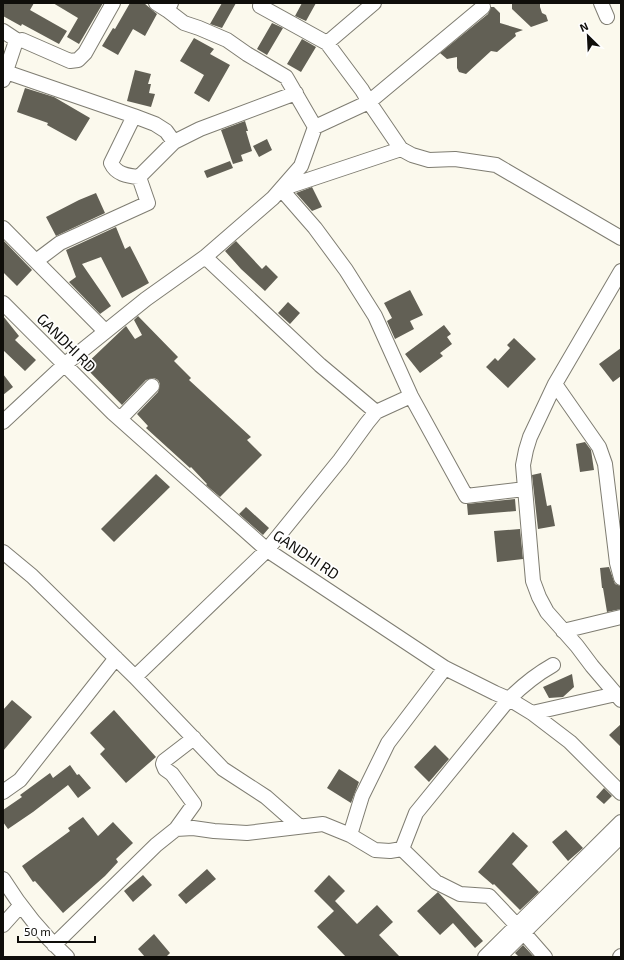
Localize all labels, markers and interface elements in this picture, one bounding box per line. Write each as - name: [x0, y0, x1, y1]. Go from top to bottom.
- north arrow: [568, 16, 608, 56]
- text: N: [577, 19, 590, 34]
- street label: GANDHI RD: [34, 309, 100, 375]
- street label: GANDHI RD: [270, 526, 343, 583]
- scale bar: [18, 918, 95, 944]
- text: 50 m: [24, 924, 51, 938]

